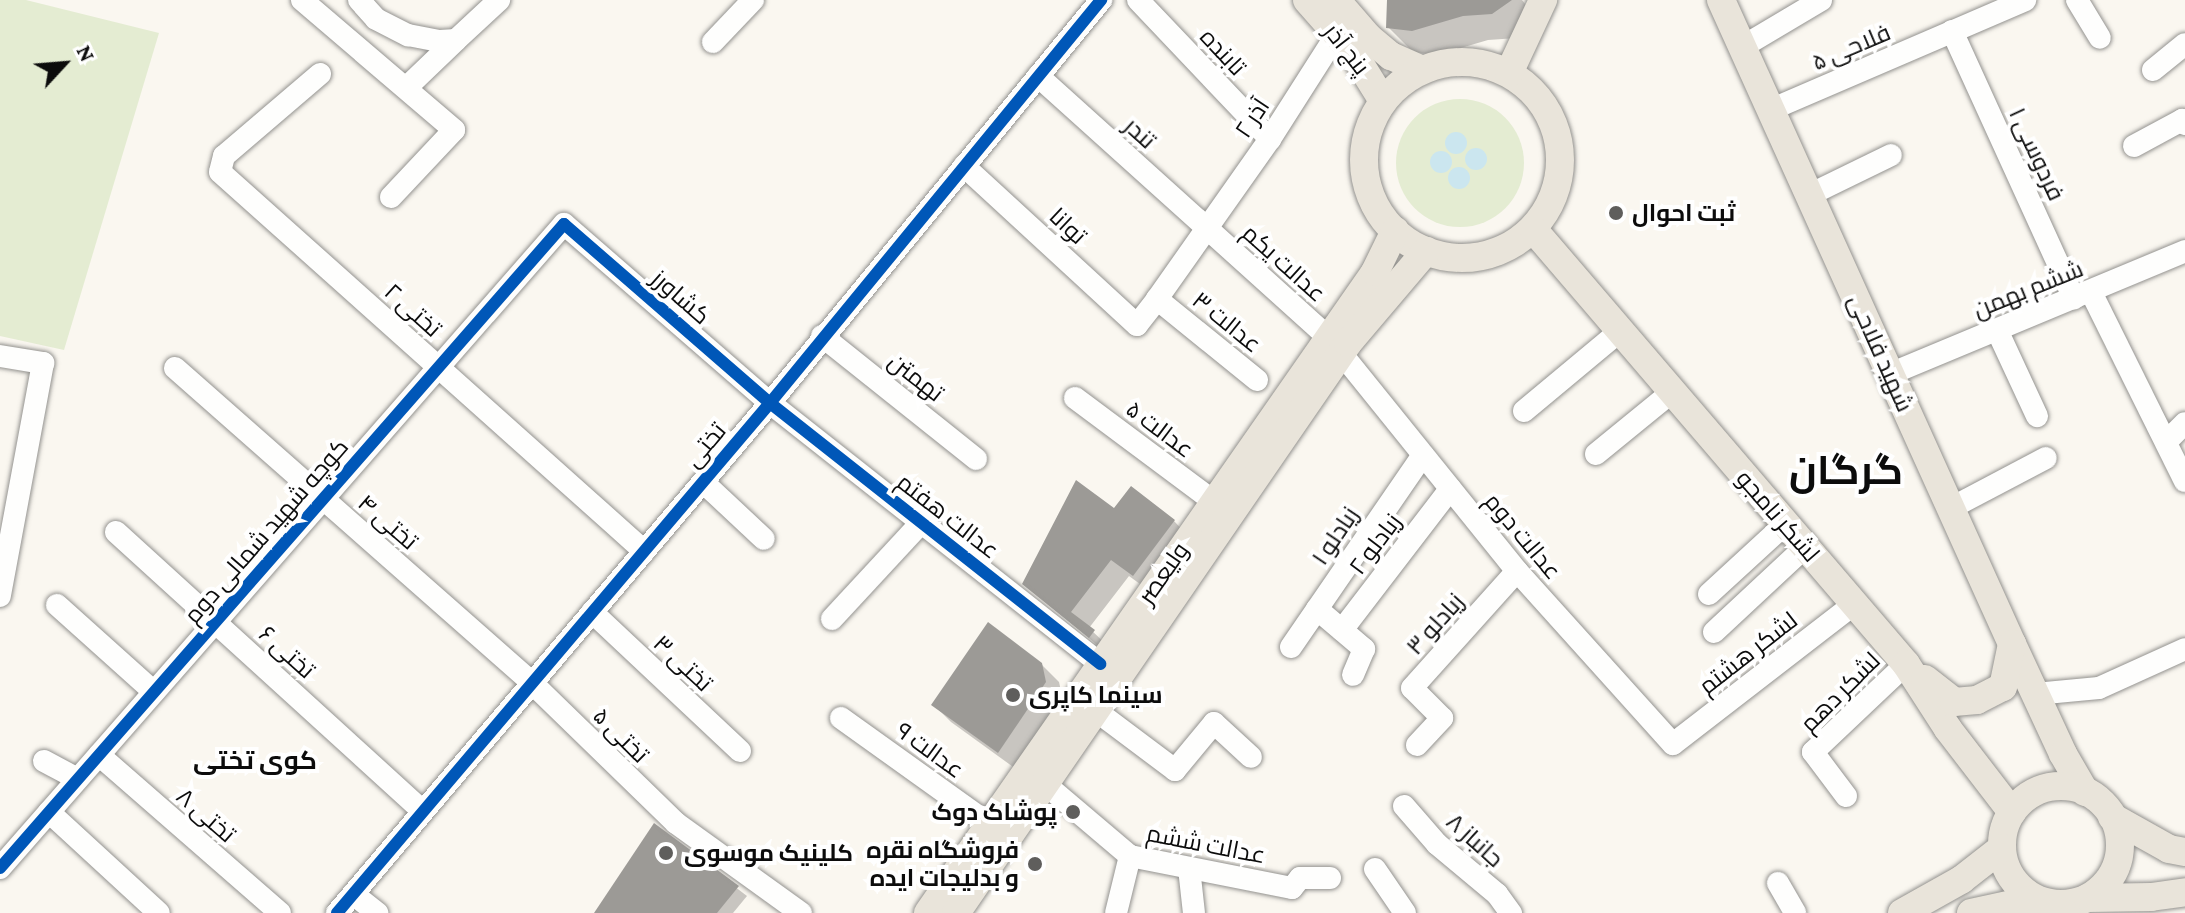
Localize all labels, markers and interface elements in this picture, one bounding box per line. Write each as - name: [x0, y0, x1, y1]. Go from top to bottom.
- street label: پنج آذر: [1318, 18, 1376, 80]
- street label: ۵ فلاحی: [1807, 18, 1895, 76]
- street label: تابنده: [1194, 23, 1252, 81]
- north arrow: [24, 24, 104, 104]
- text: N: [71, 41, 101, 65]
- street label: ۲ آذر: [1228, 93, 1276, 143]
- street label: ۱ فردوسی: [2003, 103, 2071, 205]
- street label: تندر: [1118, 111, 1162, 155]
- place label: ثبت احوال: [1632, 199, 1735, 227]
- street label: توانا: [1043, 202, 1093, 250]
- marker: ثبت احوال: [1607, 204, 1625, 222]
- street label: عدالت یکم: [1236, 218, 1332, 308]
- street label: ششم بهمن: [1969, 254, 2087, 324]
- street label: کشاورز: [646, 264, 716, 330]
- street label: تختی ۲: [379, 277, 447, 343]
- street label: عدالت ۳: [1187, 285, 1267, 359]
- street label: شهید فلاحی: [1842, 290, 1920, 416]
- street label: تهمتن: [883, 346, 949, 408]
- street label: عدالت ۵: [1120, 394, 1200, 464]
- street label: تختی: [678, 417, 732, 473]
- street label: کوچه شهید شمالی دوم: [178, 433, 354, 629]
- district label: گرگان: [1789, 447, 1903, 495]
- street label: لشکر نامجو: [1730, 464, 1826, 568]
- street label: عدالت هفتم: [891, 467, 1005, 565]
- street label: عدالت دوم: [1479, 487, 1567, 585]
- street label: تختی ۴: [352, 488, 424, 556]
- street label: زیادلو ۱: [1305, 502, 1365, 570]
- street label: زیادلو ۲: [1343, 508, 1407, 580]
- street label: ولیعصر: [1131, 537, 1195, 609]
- street label: زیادلو ۳: [1400, 587, 1470, 661]
- street label: لشکر هشتم: [1693, 606, 1803, 700]
- street label: تختی ۶: [253, 620, 321, 684]
- street label: تختی ۳: [648, 629, 718, 697]
- street label: لشکر دهم: [1794, 646, 1886, 738]
- place label: سینما کاپری: [1029, 681, 1163, 709]
- marker: سینما کاپری: [1004, 686, 1022, 704]
- street label: ۵ تختی: [587, 701, 655, 769]
- street label: عدالت ۹: [891, 716, 969, 784]
- district label: کوی تختی: [193, 745, 317, 777]
- street label: تختی ۸: [171, 782, 241, 848]
- place label: پوشاک دوک: [931, 798, 1057, 826]
- marker: پوشاک دوک: [1064, 803, 1082, 821]
- street label: جانباز ۸: [1441, 807, 1509, 873]
- street label: عدالت ششم: [1144, 818, 1268, 870]
- place label: فروشگاه نقره و بدلیجات ایده: [866, 836, 1019, 892]
- place label: کلینیک موسوی: [684, 839, 853, 867]
- marker: کلینیک موسوی: [655, 842, 677, 864]
- marker: فروشگاه نقره و بدلیجات ایده: [1026, 855, 1044, 873]

